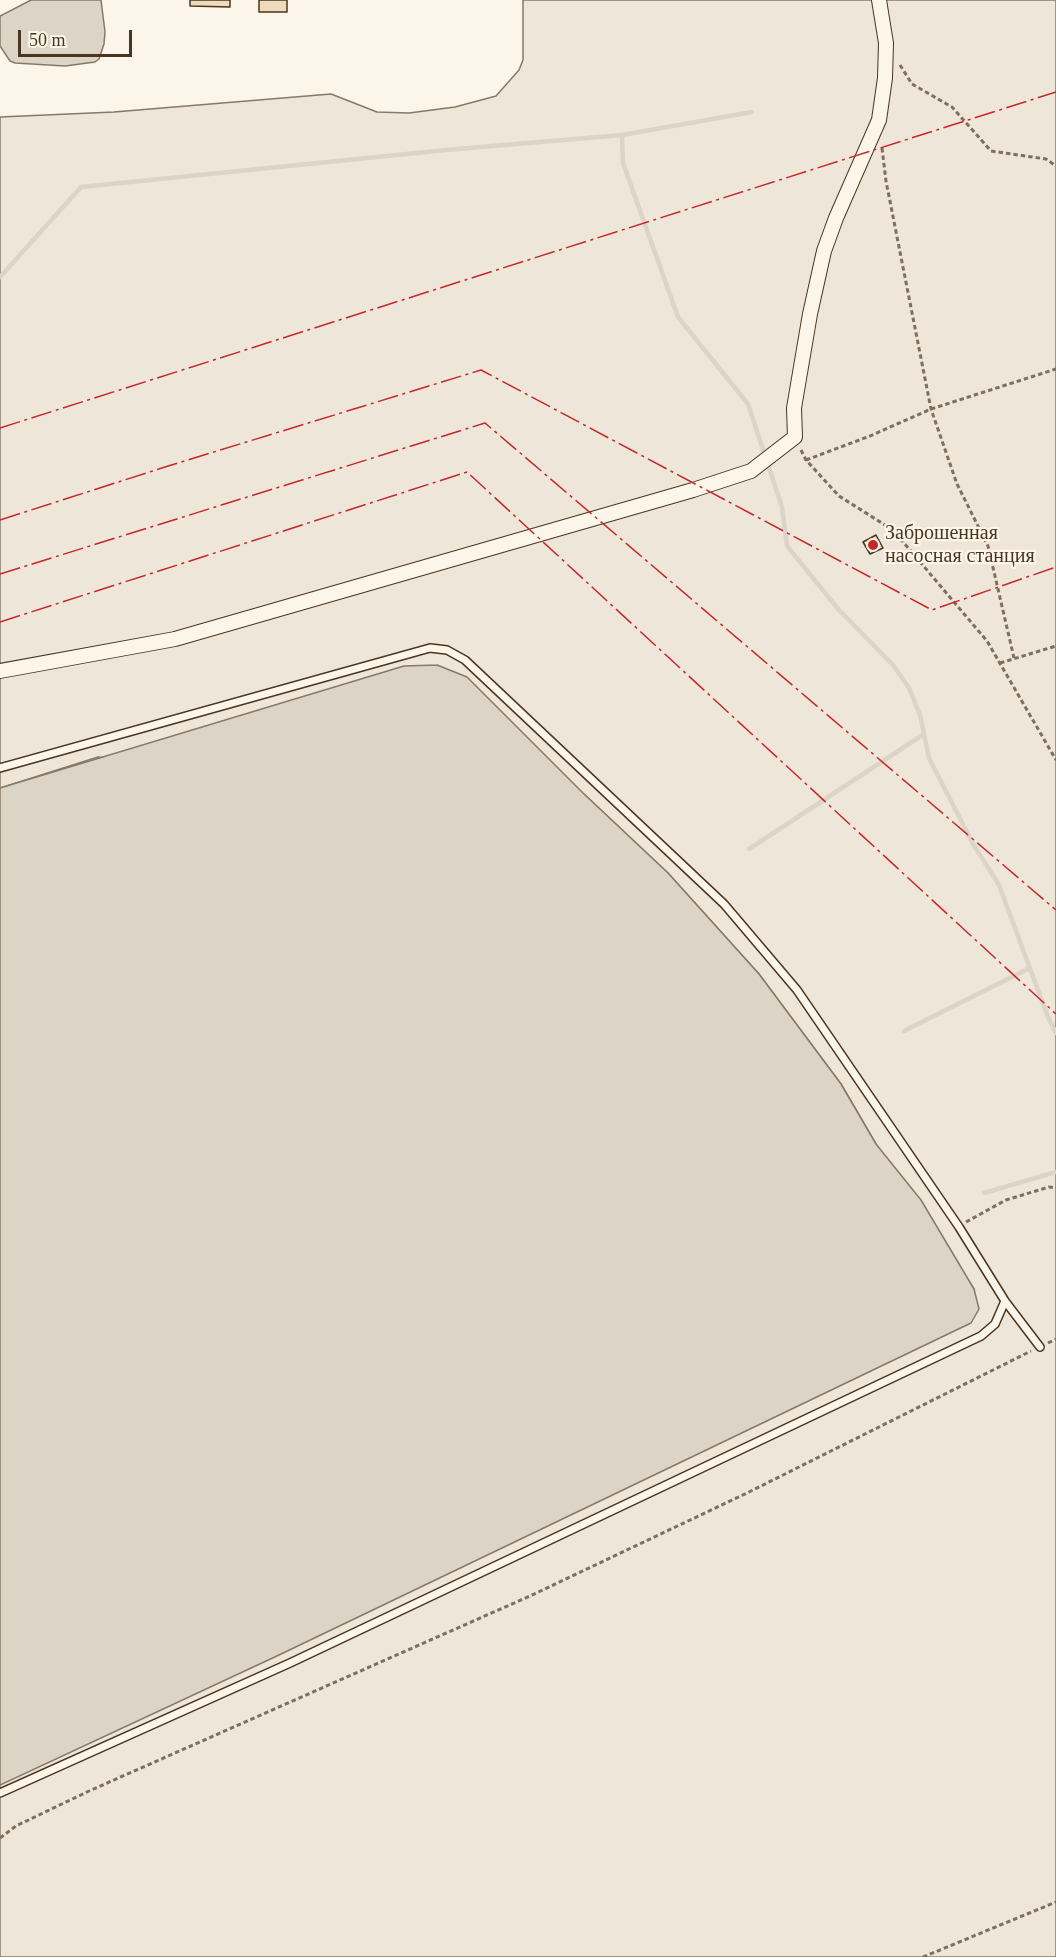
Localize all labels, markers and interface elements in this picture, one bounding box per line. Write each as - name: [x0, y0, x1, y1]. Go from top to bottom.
- scale bar: [21, 18, 135, 56]
- text: 50 m: [29, 30, 66, 50]
- place label: Заброшенная насосная станция: [885, 522, 1035, 569]
- marker: Заброшенная насосная станция: [866, 538, 880, 552]

